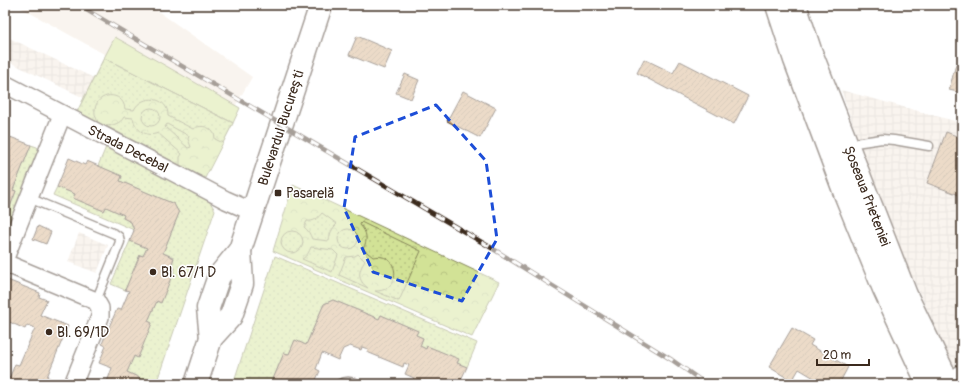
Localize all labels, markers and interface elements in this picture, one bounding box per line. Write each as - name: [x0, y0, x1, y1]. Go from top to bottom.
- street label: Bulevardul București: [254, 68, 308, 188]
- street label: Strada Decebal: [85, 121, 171, 177]
- street label: Șoseaua Prieteniei: [840, 144, 894, 249]
- place label: Pasarelă: [286, 185, 335, 202]
- marker: Pasarelă: [273, 188, 283, 198]
- place label: Bl. 67/1 D: [161, 264, 216, 281]
- marker: Bl. 67/1 D: [148, 267, 158, 277]
- place label: Bl. 69/1D: [57, 324, 109, 341]
- marker: Bl. 69/1D: [44, 327, 54, 337]
- scale bar: [817, 341, 869, 367]
- text: 20 m: [823, 348, 852, 363]

